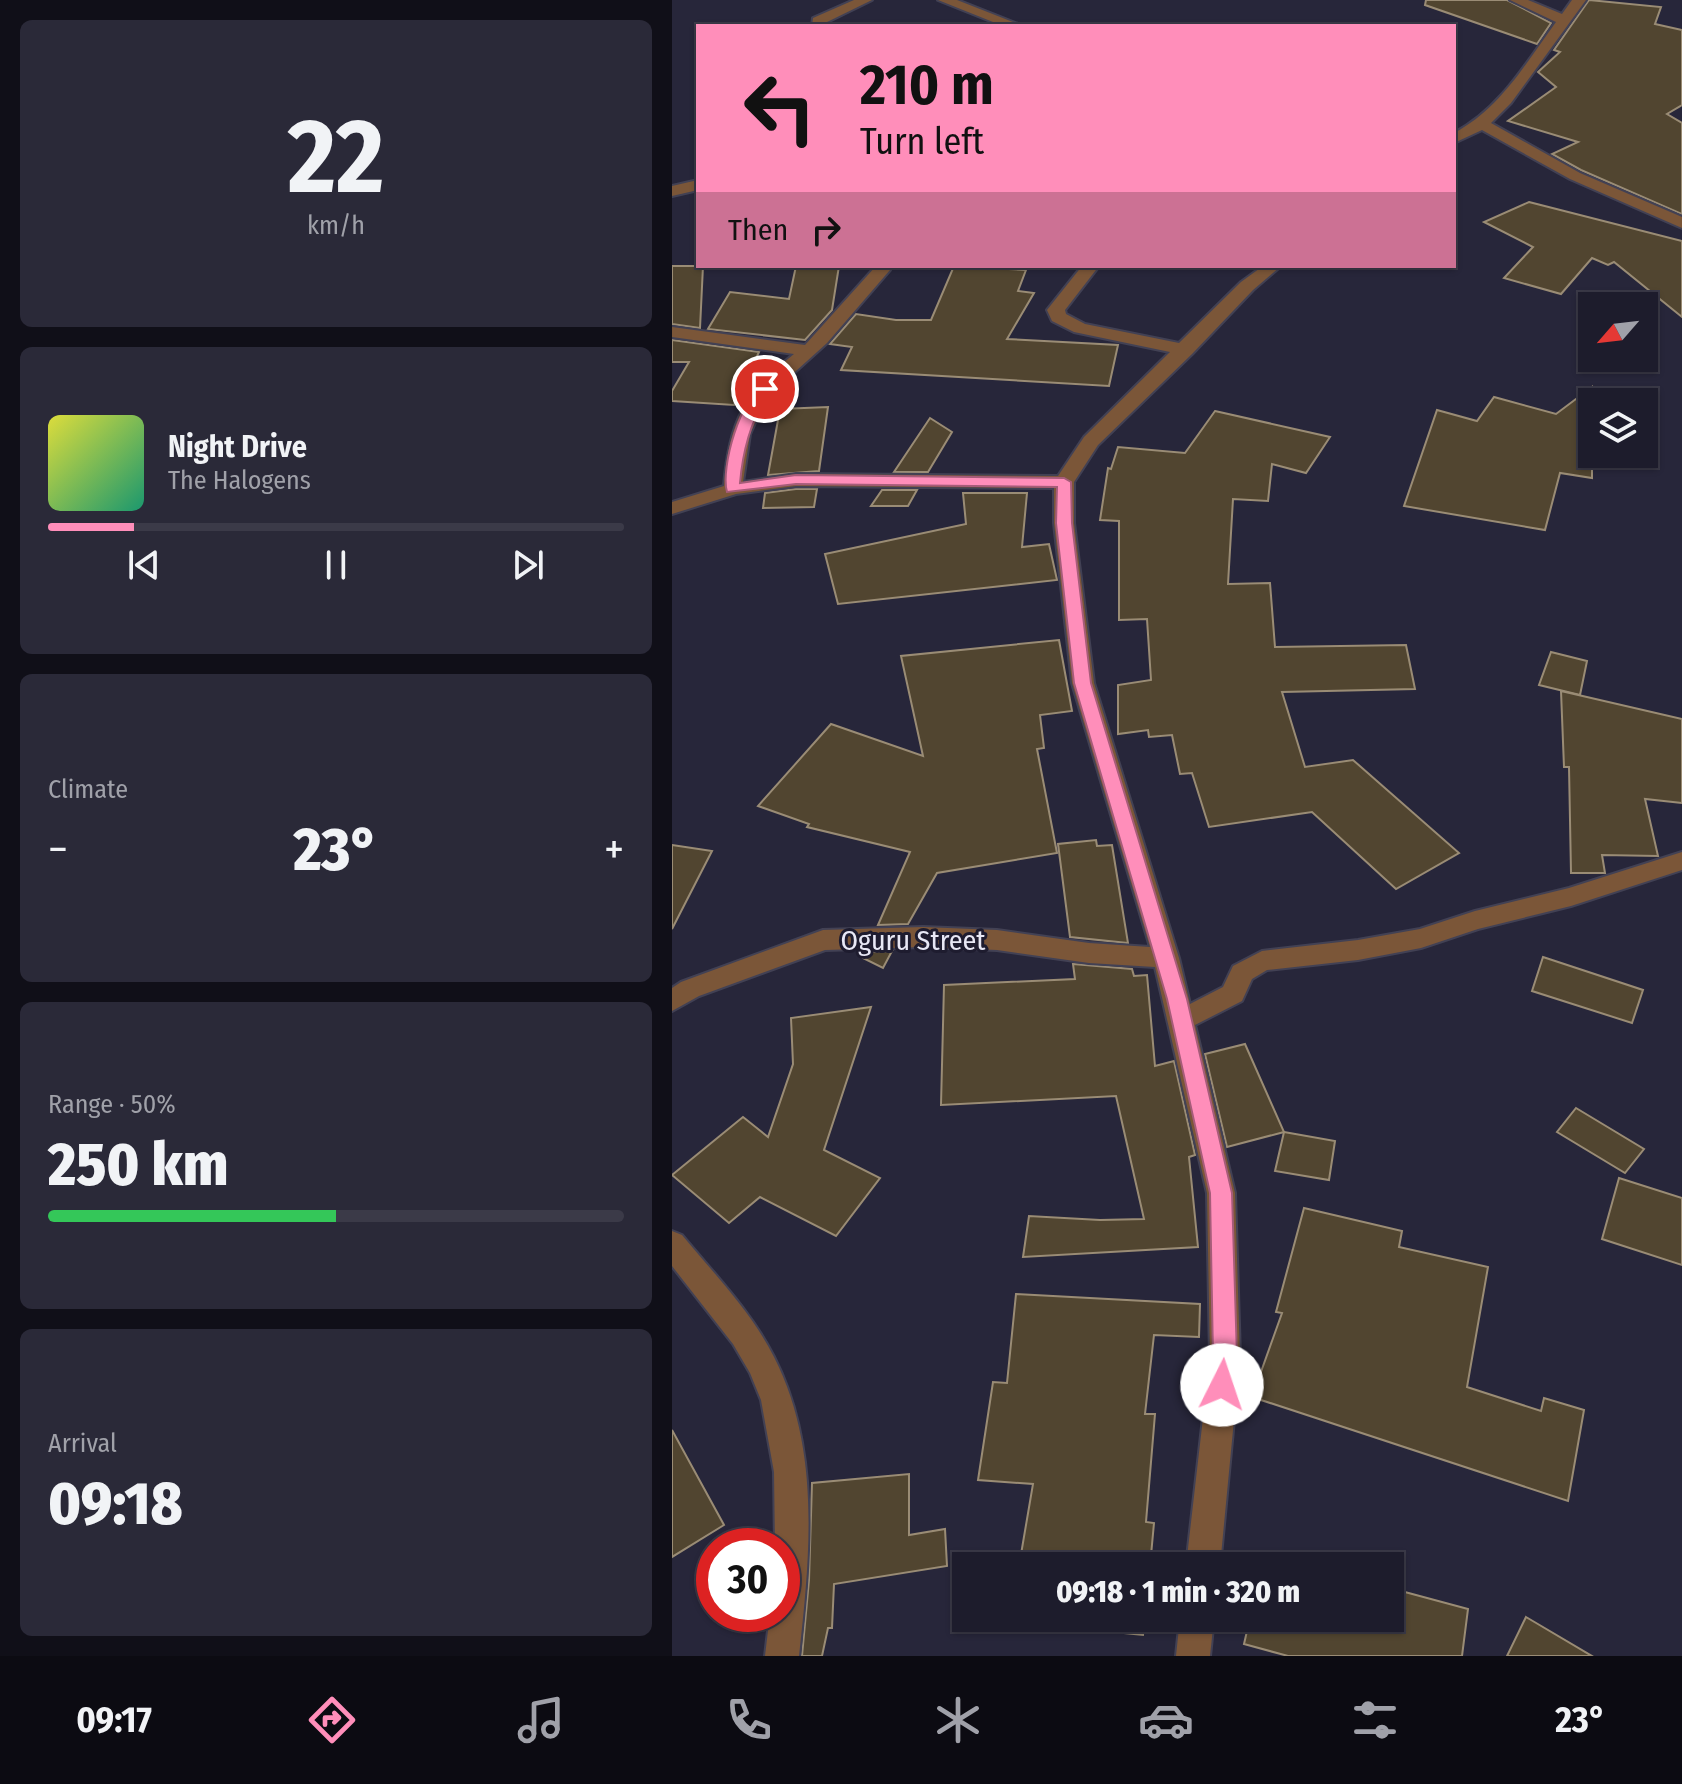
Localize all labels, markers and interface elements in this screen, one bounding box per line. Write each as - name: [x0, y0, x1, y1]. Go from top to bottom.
- text: 210 m: [860, 52, 994, 119]
- icon: left: [728, 56, 832, 160]
- text: 22: [288, 95, 384, 220]
- text: Turn left: [860, 120, 984, 164]
- icon: right: [804, 208, 848, 252]
- text: km/h: [307, 210, 365, 241]
- text: Then: [728, 212, 788, 248]
- north arrow: [1578, 292, 1658, 372]
- map controls: [1578, 292, 1658, 468]
- pin: [731, 355, 799, 423]
- icon: arrive: [743, 367, 787, 411]
- button: layers: [1578, 388, 1658, 468]
- text: Night Drive: [168, 429, 307, 465]
- text: The Halogens: [168, 465, 311, 496]
- icon: previous: [122, 543, 166, 587]
- icon: pause: [314, 543, 358, 587]
- icon: next: [506, 543, 550, 587]
- text: Climate: [48, 774, 128, 805]
- text: 23°: [293, 814, 378, 886]
- text: −: [48, 823, 68, 876]
- text: +: [604, 823, 624, 876]
- street label: Oguru Street: [841, 924, 986, 957]
- text: Range · 50%: [48, 1089, 176, 1120]
- text: 250 km: [48, 1129, 228, 1201]
- position arrow: [1180, 1343, 1264, 1427]
- text: Arrival: [48, 1428, 117, 1459]
- text: 09:18: [48, 1468, 183, 1540]
- speed limit sign: 30: [696, 1528, 800, 1632]
- text: 09:18 · 1 min · 320 m: [1056, 1574, 1300, 1610]
- icon: directions: [304, 1692, 360, 1748]
- icon: music: [513, 1692, 569, 1748]
- icon: phone: [721, 1692, 777, 1748]
- icon: climate: [930, 1692, 986, 1748]
- icon: car: [1138, 1692, 1194, 1748]
- icon: filters: [1347, 1692, 1403, 1748]
- text: 09:17: [76, 1698, 152, 1742]
- text: 23°: [1555, 1698, 1606, 1742]

